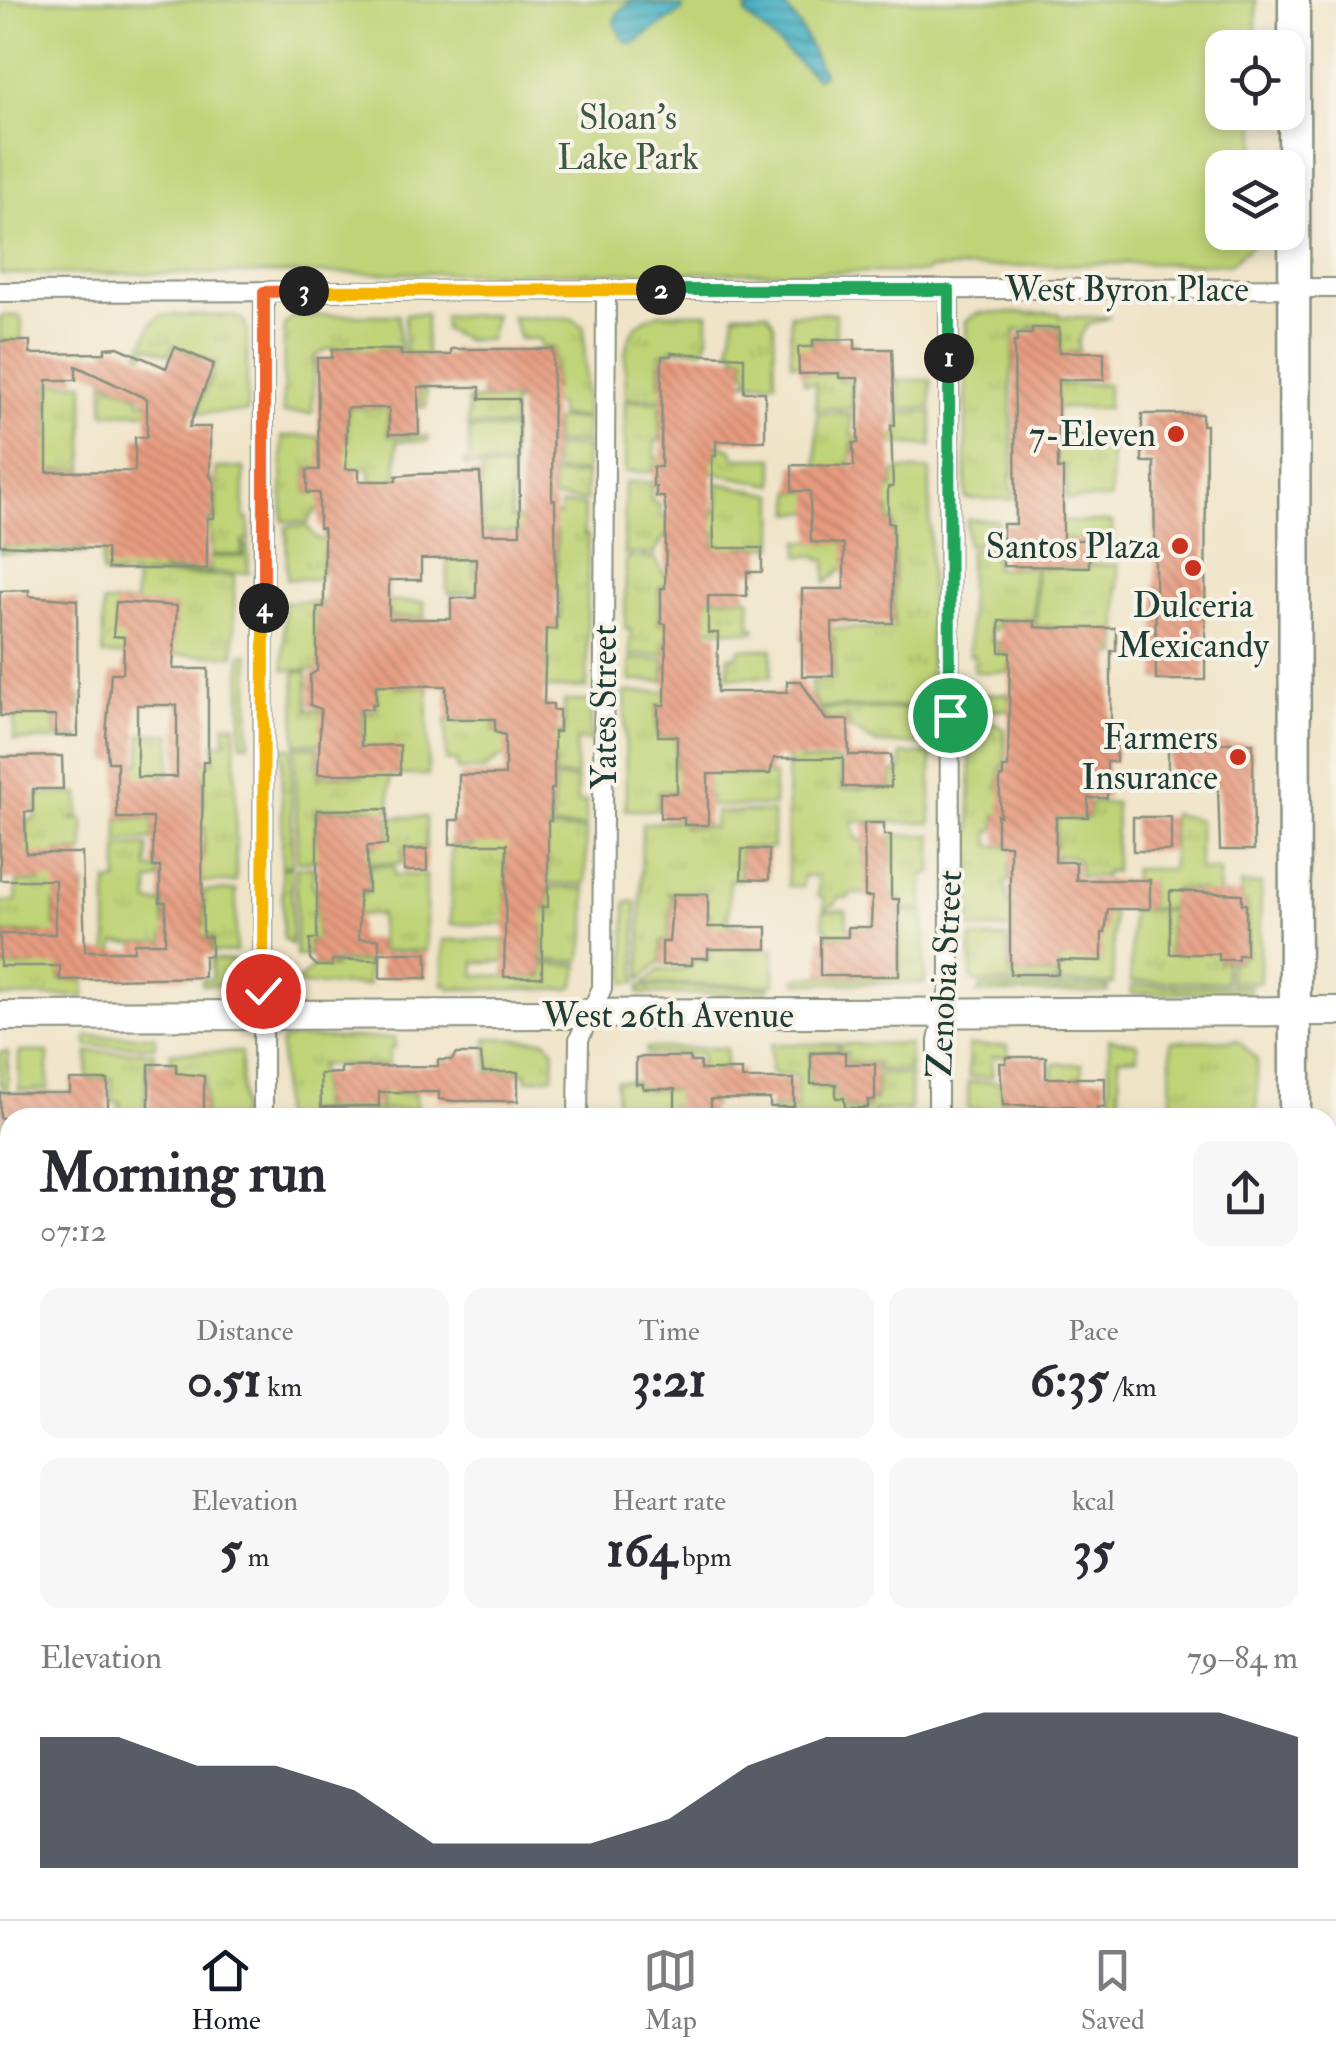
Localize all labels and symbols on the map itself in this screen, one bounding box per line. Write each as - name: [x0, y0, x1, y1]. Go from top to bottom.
- park label: Sloan's Lake Park: [557, 96, 699, 180]
- pin: 2: [636, 265, 686, 315]
- pin: 3: [279, 266, 329, 316]
- street label: West Byron Place: [1004, 268, 1249, 312]
- pin: 1: [924, 333, 974, 383]
- place label: 7-Eleven: [1029, 413, 1156, 457]
- marker: 7-Eleven: [1165, 423, 1187, 445]
- place label: Santos Plaza: [986, 525, 1161, 569]
- marker: Santos Plaza: [1169, 535, 1191, 557]
- marker: Dulceria Mexicandy: [1182, 557, 1204, 579]
- pin: 4: [239, 583, 289, 633]
- place label: Dulceria Mexicandy: [1117, 584, 1269, 668]
- street label: Yates Street: [583, 624, 627, 790]
- pin: [908, 673, 993, 758]
- place label: Farmers Insurance: [1082, 716, 1218, 800]
- marker: Farmers Insurance: [1227, 746, 1249, 768]
- street label: Zenobia Street: [918, 869, 972, 1079]
- pin: [221, 949, 306, 1034]
- street label: West 26th Avenue: [541, 994, 794, 1038]

